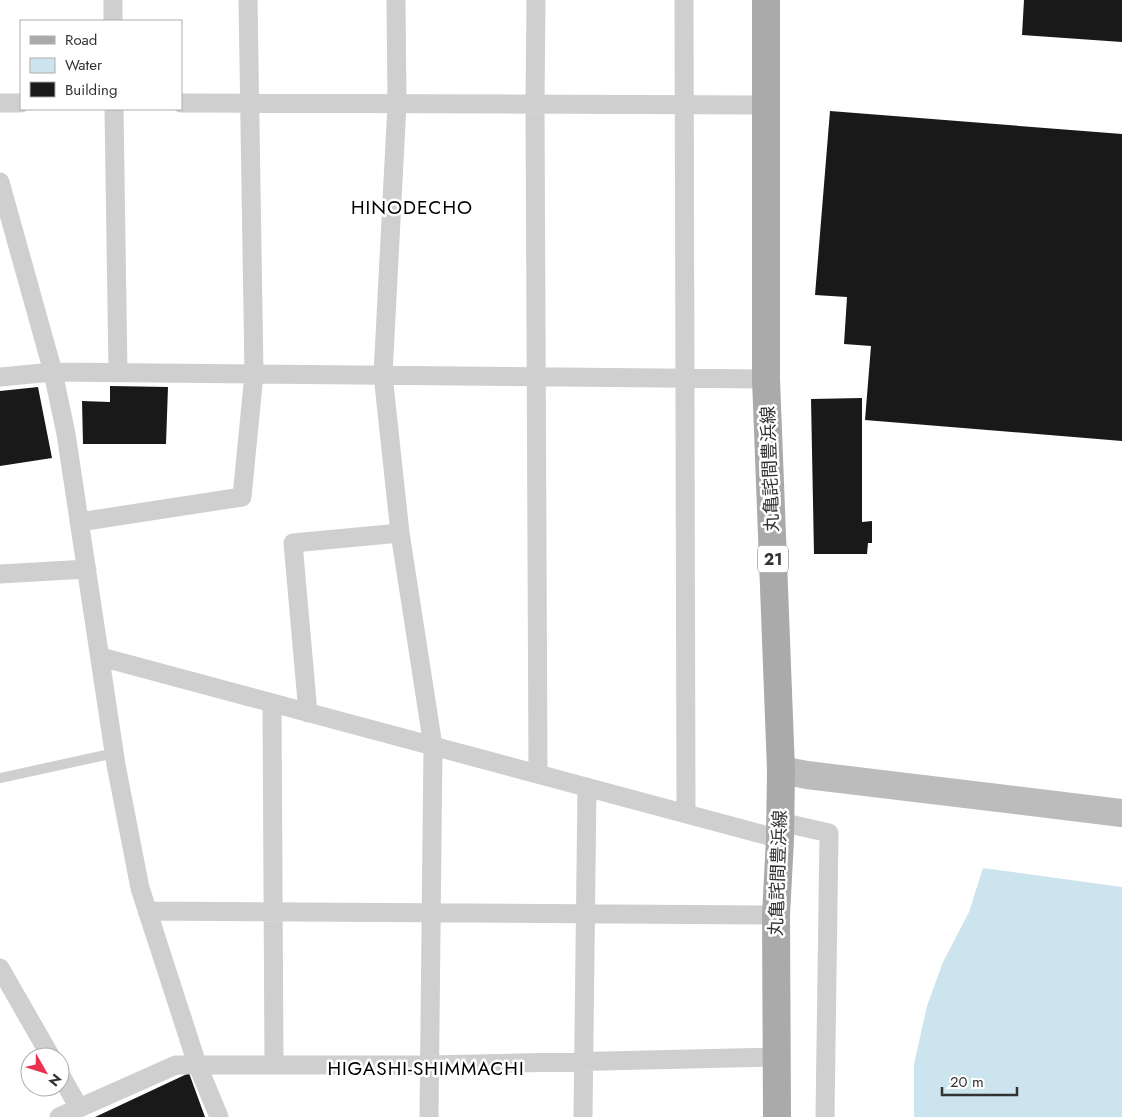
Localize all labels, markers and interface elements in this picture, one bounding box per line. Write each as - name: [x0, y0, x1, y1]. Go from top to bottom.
- legend: [20, 20, 182, 110]
- text: Road: [65, 29, 97, 51]
- text: Water: [65, 54, 103, 76]
- text: Building: [65, 79, 117, 101]
- district label: HINODECHO: [351, 194, 473, 221]
- street label: 丸亀詫間豊浜線: [755, 406, 785, 532]
- road number: 21: [758, 546, 788, 572]
- street label: 丸亀詫間豊浜線: [763, 810, 793, 936]
- north arrow: [20, 1047, 70, 1097]
- district label: HIGASHI-SHIMMACHI: [327, 1055, 525, 1082]
- scale bar: [942, 1064, 1017, 1096]
- text: N: [44, 1070, 66, 1091]
- text: 20 m: [950, 1071, 984, 1093]

